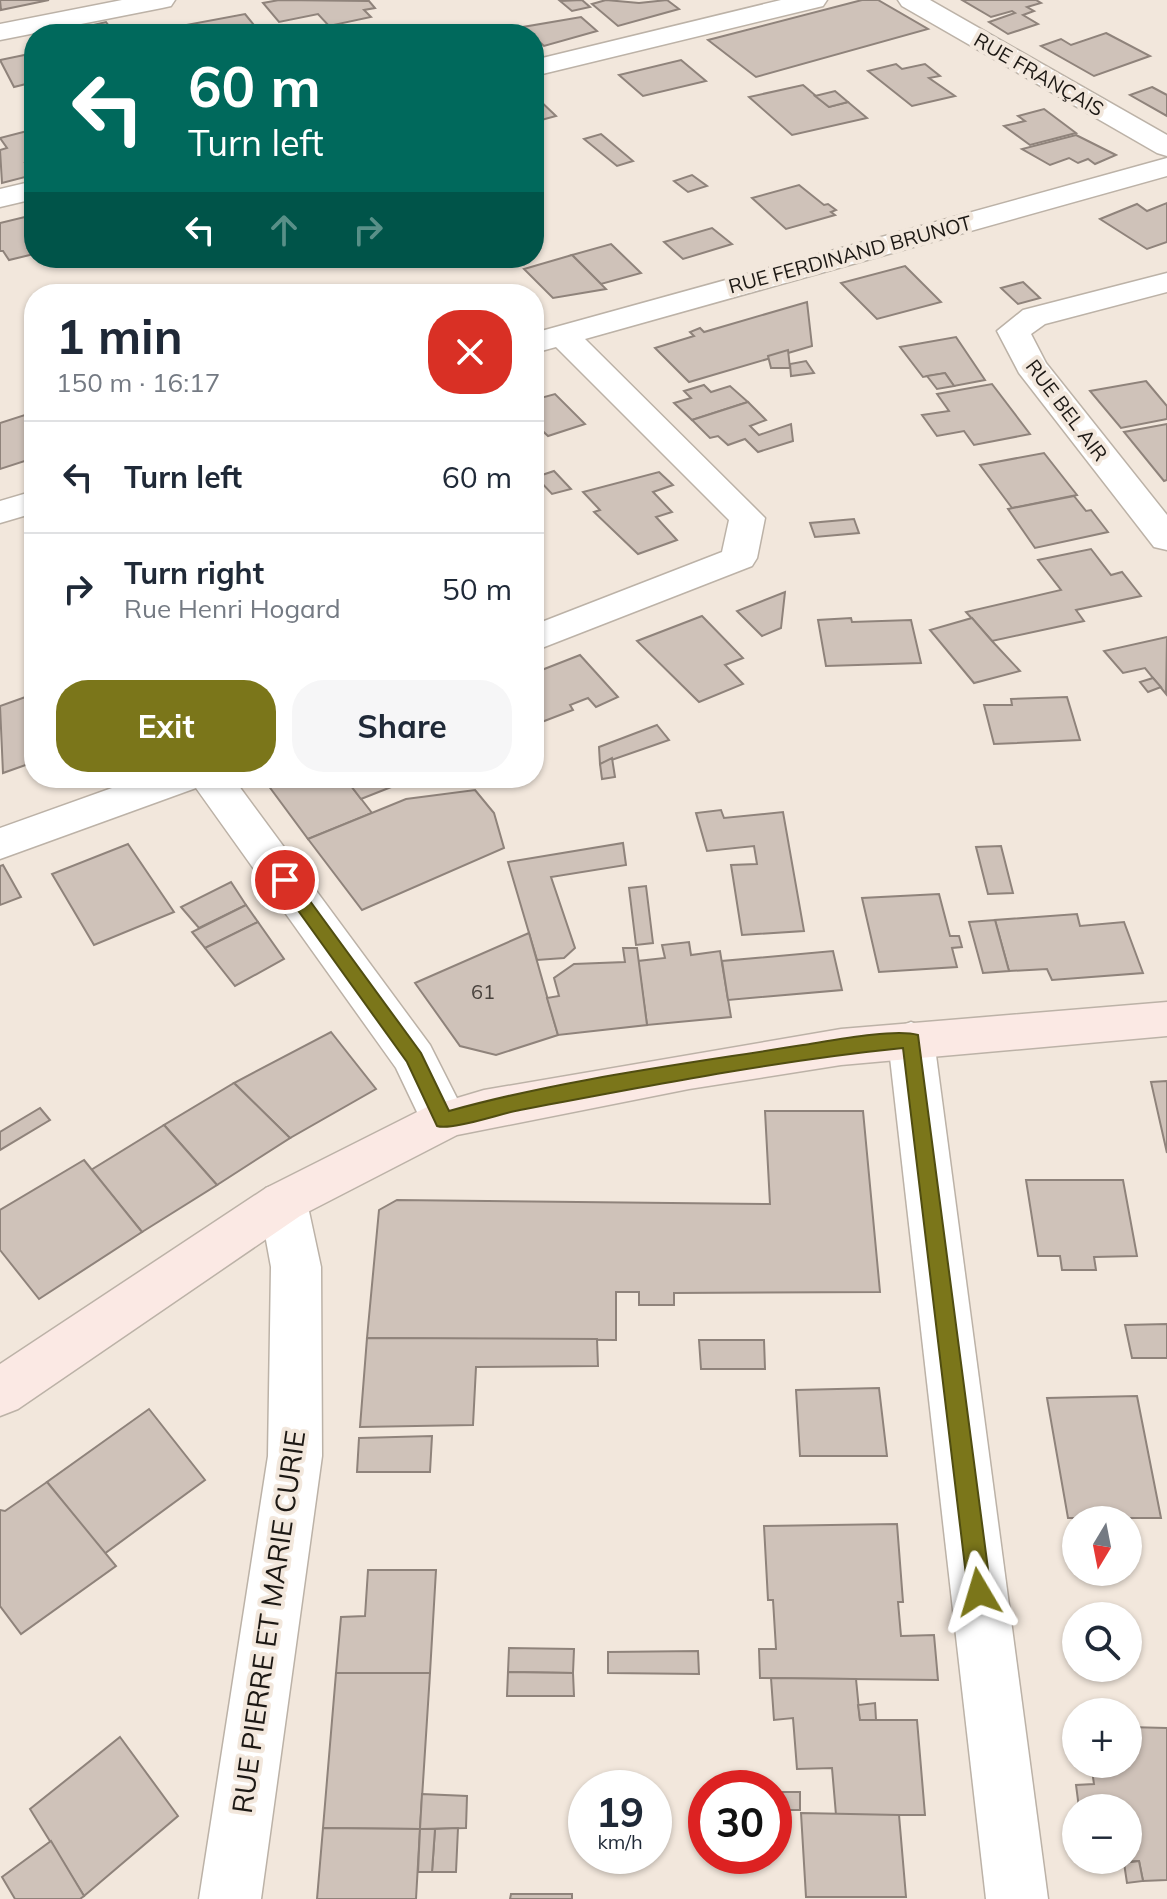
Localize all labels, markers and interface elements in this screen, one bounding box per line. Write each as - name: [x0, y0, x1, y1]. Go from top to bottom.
- street label: RUE FRANÇAIS: [970, 27, 1108, 121]
- text: 60 m: [188, 51, 321, 121]
- icon: left: [56, 56, 160, 160]
- text: Turn left: [188, 120, 324, 165]
- icon: left: [178, 208, 222, 252]
- icon: ahead: [262, 208, 306, 252]
- icon: right: [346, 208, 390, 252]
- street label: RUE FERDINAND BRUNOT: [726, 209, 974, 299]
- text: 1 min: [56, 306, 183, 366]
- button: close: [428, 310, 512, 394]
- street label: RUE BEL AIR: [1021, 354, 1113, 466]
- text: 150 m · 16:17: [56, 366, 220, 399]
- icon: left: [56, 455, 100, 499]
- text: Turn left: [124, 458, 242, 496]
- text: 60 m: [442, 458, 512, 496]
- text: Turn right: [124, 554, 264, 592]
- icon: right: [56, 567, 100, 611]
- text: 50 m: [442, 570, 512, 608]
- text: Rue Henri Hogard: [124, 592, 341, 625]
- button: Exit: [56, 680, 276, 772]
- button: Share: [292, 680, 512, 772]
- pin: [251, 846, 319, 914]
- icon: arrive: [263, 858, 307, 902]
- house number: 61: [471, 979, 495, 1004]
- street label: RUE PIERRE ET MARIE CURIE: [224, 1428, 312, 1816]
- north arrow: [1062, 1506, 1142, 1586]
- map controls: [1062, 1506, 1142, 1874]
- position arrow: [937, 1550, 1021, 1634]
- button: search: [1062, 1602, 1142, 1682]
- button: +: [1062, 1698, 1142, 1778]
- speed limit sign: 30: [688, 1770, 792, 1874]
- text: 19: [596, 1787, 644, 1837]
- button: −: [1062, 1794, 1142, 1874]
- text: km/h: [597, 1829, 643, 1854]

